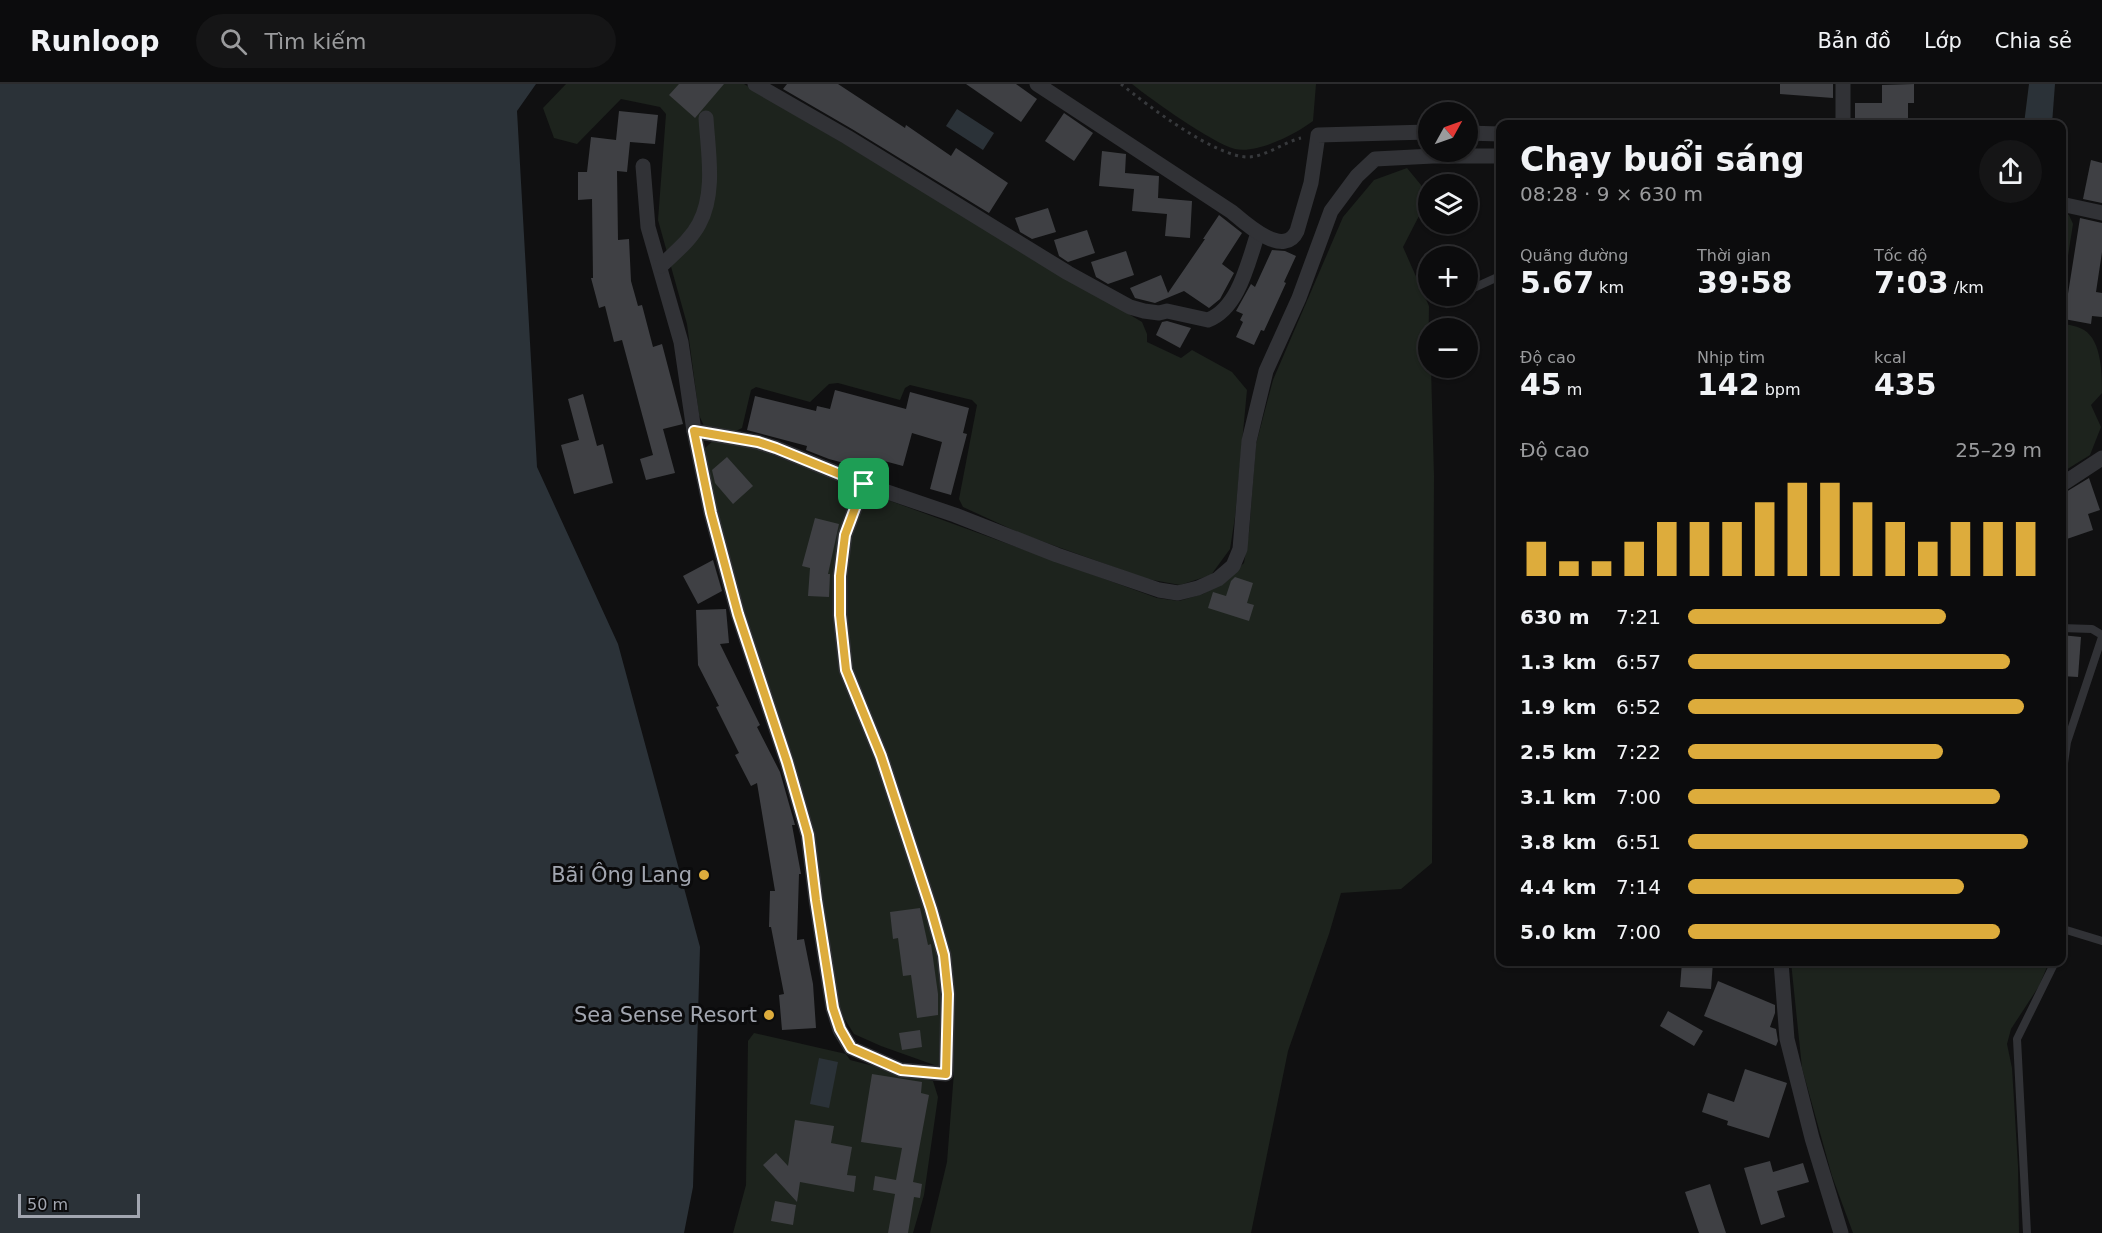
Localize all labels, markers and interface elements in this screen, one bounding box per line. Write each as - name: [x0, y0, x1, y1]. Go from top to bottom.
- search box: [196, 14, 616, 68]
- text: Runloop: [30, 25, 160, 58]
- icon: search: [217, 25, 250, 58]
- text: Tìm kiếm: [265, 29, 366, 54]
- text: Bản đồ: [1817, 29, 1891, 53]
- text: Lớp: [1924, 29, 1962, 53]
- text: Chia sẻ: [1995, 29, 2072, 53]
- north arrow: [1418, 102, 1478, 162]
- map controls: [1418, 102, 1478, 378]
- text: Chạy buổi sáng: [1520, 140, 1805, 179]
- button: share: [1979, 140, 2042, 203]
- button: layers: [1418, 174, 1478, 234]
- text: 08:28 · 9 × 630 m: [1520, 182, 1703, 206]
- button: +: [1418, 246, 1478, 306]
- text: Quãng đường: [1520, 246, 1628, 265]
- text: Thời gian: [1697, 246, 1771, 265]
- text: Tốc độ: [1874, 246, 1927, 265]
- text: 5.67: [1520, 265, 1594, 300]
- text: 39:58: [1697, 265, 1793, 300]
- text: 7:03: [1874, 265, 1949, 300]
- text: km: [1594, 278, 1624, 297]
- text: /km: [1949, 278, 1984, 297]
- button: −: [1418, 318, 1478, 378]
- text: Độ cao: [1520, 348, 1576, 367]
- text: Nhịp tim: [1697, 348, 1765, 367]
- text: kcal: [1874, 348, 1906, 367]
- text: 45: [1520, 367, 1562, 402]
- text: 142: [1697, 367, 1760, 402]
- text: 435: [1874, 367, 1937, 402]
- text: m: [1562, 380, 1582, 399]
- text: bpm: [1760, 380, 1801, 399]
- text: Độ cao: [1520, 438, 1590, 462]
- text: 25–29 m: [1955, 438, 2042, 462]
- pin: [838, 458, 889, 509]
- icon: arrive: [847, 467, 880, 500]
- text: 630 m: [1520, 605, 1590, 629]
- text: 7:21: [1616, 605, 1661, 629]
- text: 1.3 km: [1520, 650, 1597, 674]
- text: 6:57: [1616, 650, 1661, 674]
- text: 1.9 km: [1520, 695, 1597, 719]
- text: 6:52: [1616, 695, 1661, 719]
- text: 2.5 km: [1520, 740, 1597, 764]
- text: 7:22: [1616, 740, 1661, 764]
- text: 3.1 km: [1520, 785, 1597, 809]
- text: 7:00: [1616, 785, 1661, 809]
- text: 3.8 km: [1520, 830, 1597, 854]
- text: 6:51: [1616, 830, 1661, 854]
- place label: Bãi Ông Lang: [551, 862, 692, 887]
- marker: Bãi Ông Lang: [697, 868, 711, 882]
- text: 4.4 km: [1520, 875, 1597, 899]
- text: 7:14: [1616, 875, 1661, 899]
- text: 5.0 km: [1520, 920, 1597, 944]
- text: 7:00: [1616, 920, 1661, 944]
- place label: Sea Sense Resort: [574, 1003, 757, 1027]
- marker: Sea Sense Resort: [762, 1008, 776, 1022]
- scale bar: [18, 1191, 140, 1218]
- text: 50 m: [27, 1195, 68, 1214]

